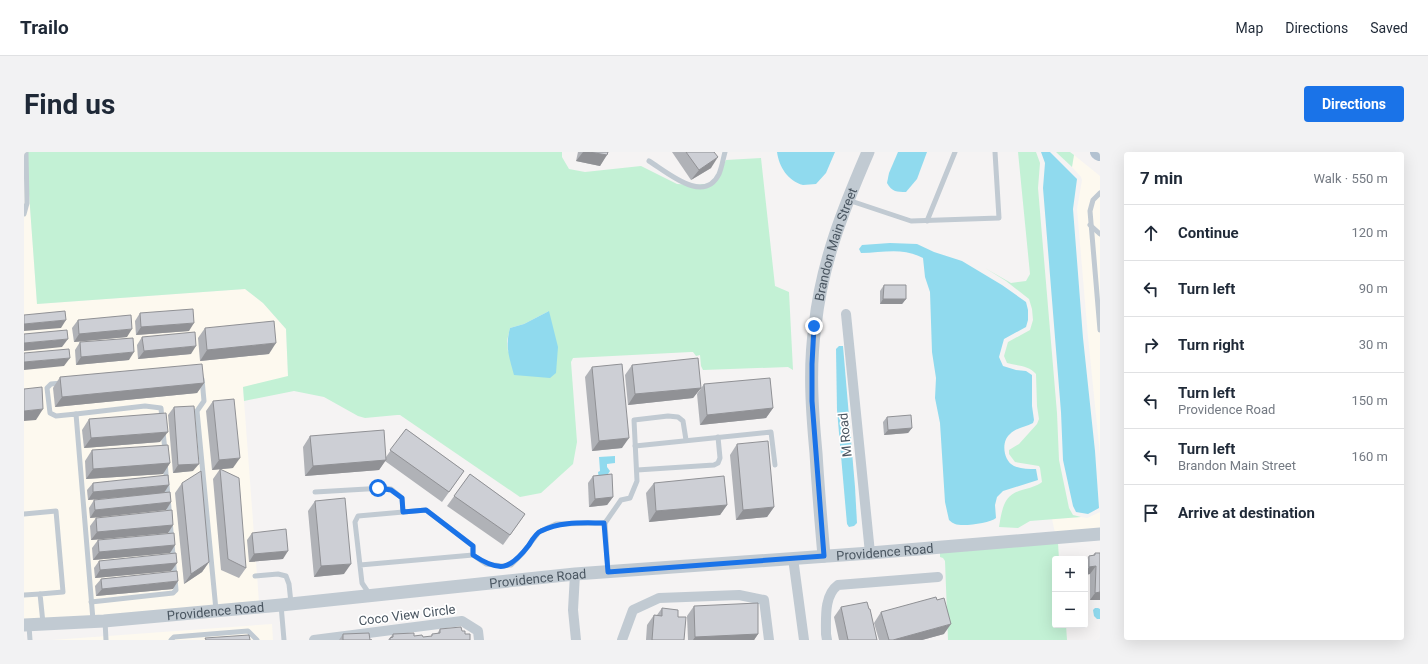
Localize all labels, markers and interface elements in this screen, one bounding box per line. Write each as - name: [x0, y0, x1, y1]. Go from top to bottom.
- text: Trailo: [20, 16, 69, 39]
- text: Map: [1236, 20, 1263, 36]
- text: Directions: [1285, 20, 1348, 36]
- text: Saved: [1370, 20, 1408, 36]
- button: Directions: [1304, 86, 1404, 122]
- text: Find us: [24, 88, 115, 121]
- text: 7 min: [1140, 168, 1183, 188]
- text: Walk · 550 m: [1313, 171, 1388, 186]
- street label: Brandon Main Street: [811, 185, 860, 302]
- icon: ahead: [1140, 222, 1162, 244]
- text: Continue: [1178, 224, 1239, 242]
- text: 120 m: [1351, 225, 1388, 240]
- icon: left: [1140, 278, 1162, 300]
- text: Turn left: [1178, 280, 1235, 298]
- text: 90 m: [1359, 281, 1388, 296]
- route end: [805, 317, 823, 335]
- icon: right: [1140, 334, 1162, 356]
- text: Turn right: [1178, 336, 1244, 354]
- text: 30 m: [1359, 337, 1388, 352]
- text: Turn left: [1178, 384, 1235, 402]
- icon: left: [1140, 390, 1162, 412]
- text: 150 m: [1351, 393, 1388, 408]
- text: Providence Road: [1178, 402, 1275, 417]
- street label: M Road: [835, 412, 855, 458]
- text: Turn left: [1178, 440, 1235, 458]
- icon: left: [1140, 446, 1162, 468]
- text: 160 m: [1351, 449, 1388, 464]
- text: Brandon Main Street: [1178, 458, 1296, 473]
- route start: [369, 479, 387, 497]
- icon: arrive: [1140, 502, 1162, 524]
- text: Arrive at destination: [1178, 504, 1315, 522]
- street label: Providence Road: [836, 540, 934, 563]
- map controls: [1052, 556, 1088, 628]
- button: +: [1052, 556, 1088, 592]
- street label: Providence Road: [488, 566, 587, 590]
- button: −: [1052, 592, 1088, 628]
- street label: Providence Road: [166, 599, 265, 623]
- street label: Coco View Circle: [358, 602, 456, 628]

